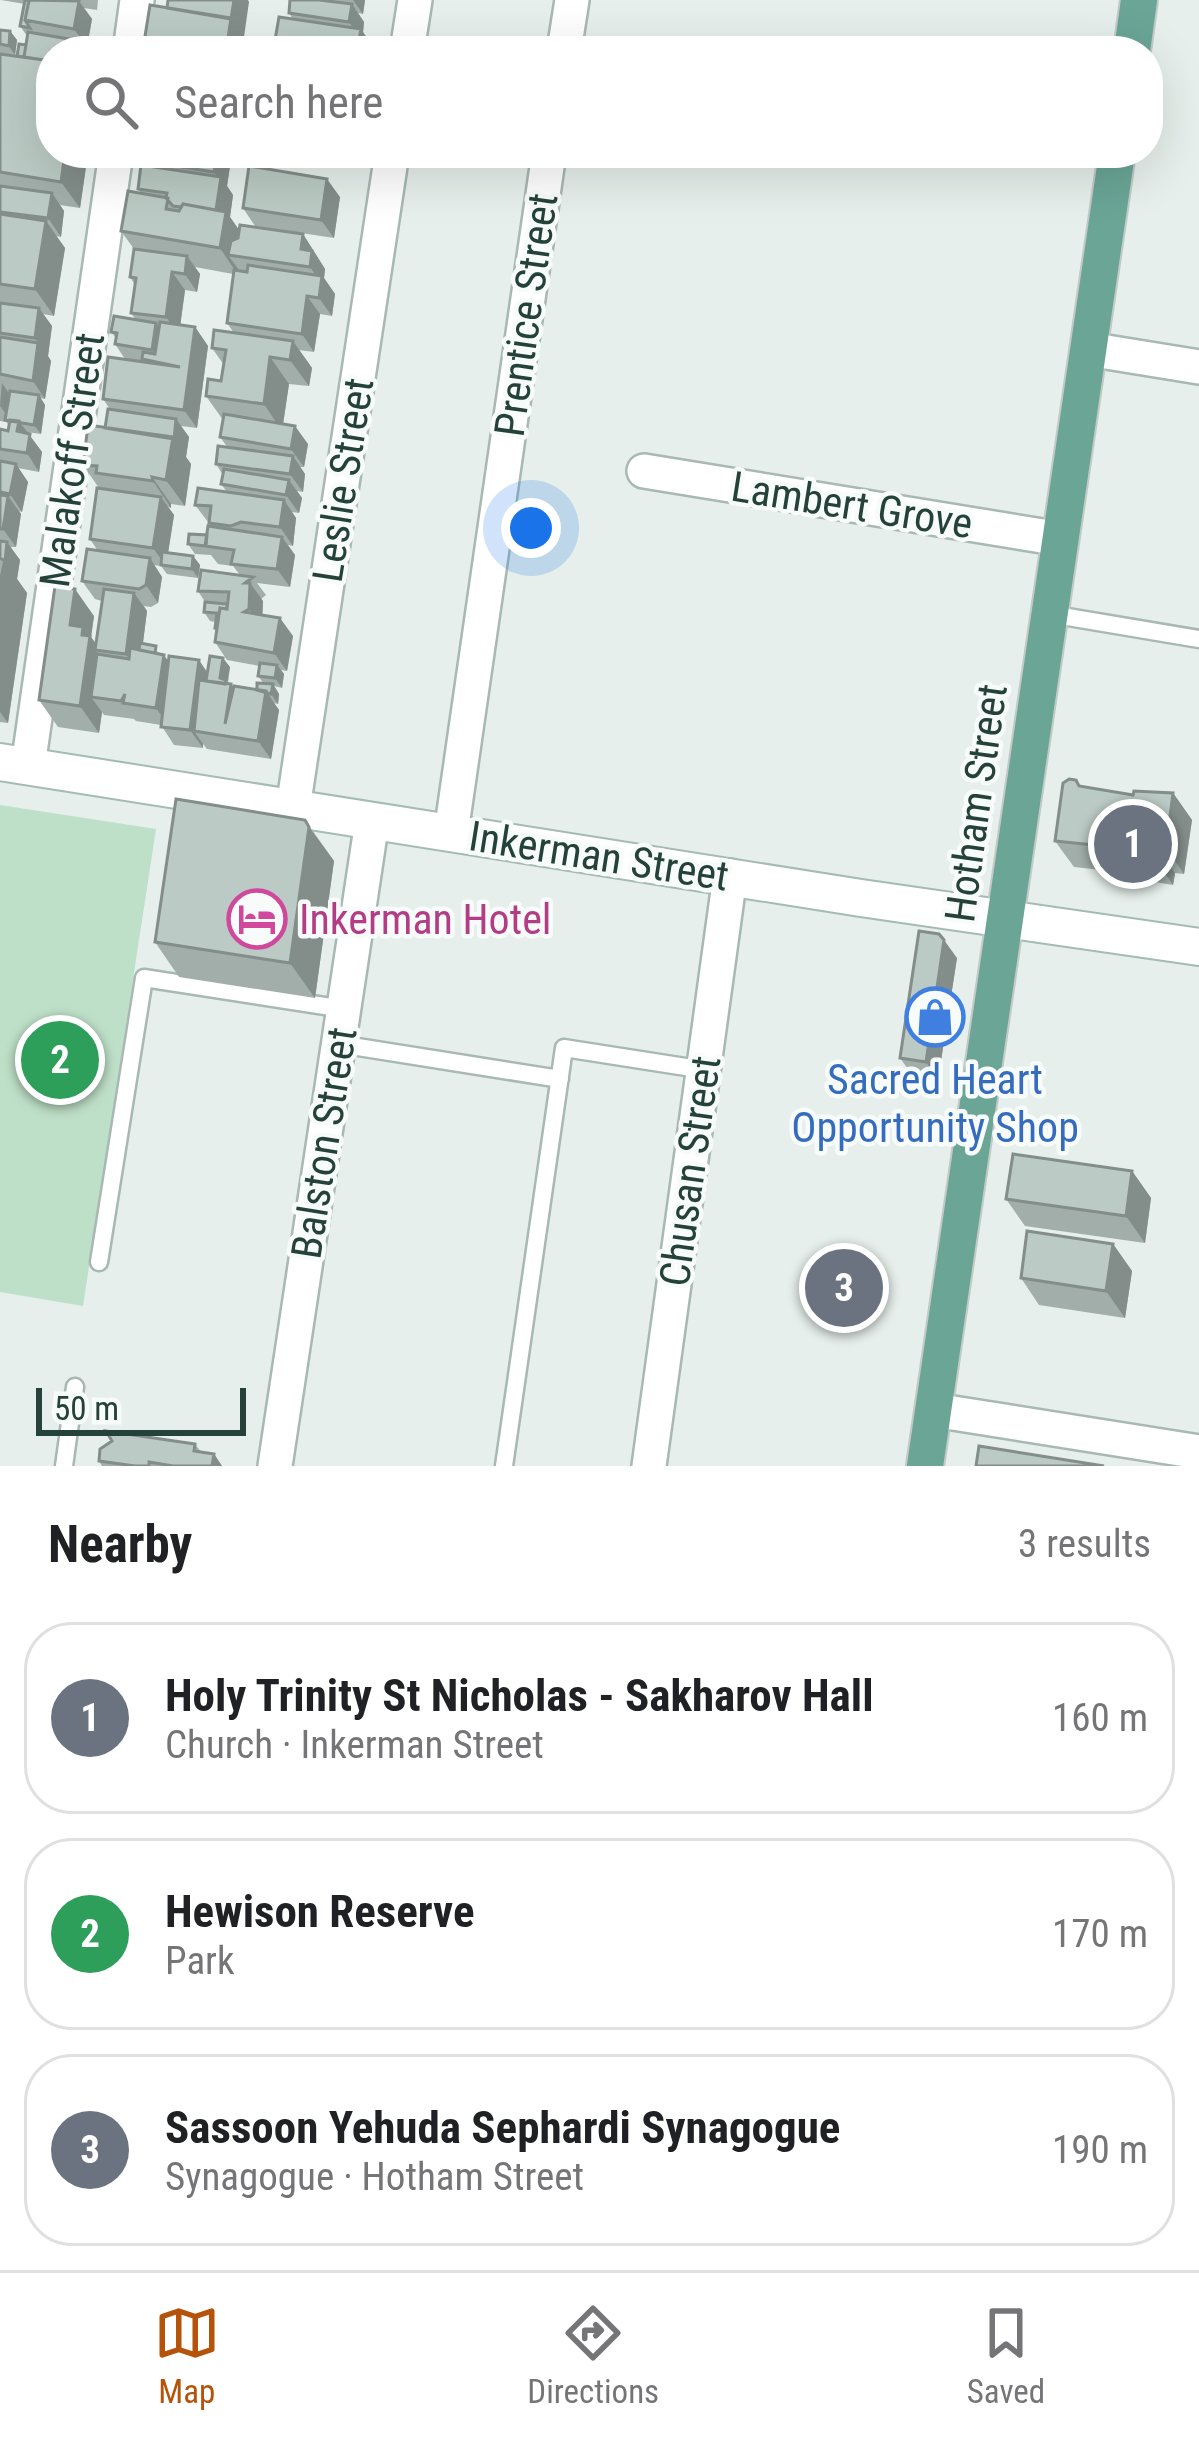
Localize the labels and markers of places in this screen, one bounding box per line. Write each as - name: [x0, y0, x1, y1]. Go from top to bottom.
- pin: 1: [1094, 799, 1172, 889]
- hotel icon: Inkerman Hotel: [226, 888, 288, 950]
- place label: Inkerman Hotel: [299, 895, 551, 944]
- shop icon: Sacred Heart Opportunity Shop: [904, 986, 966, 1048]
- pin: 2: [21, 1015, 99, 1105]
- place label: Sacred Heart Opportunity Shop: [791, 1055, 1079, 1152]
- pin: 3: [805, 1243, 883, 1333]

